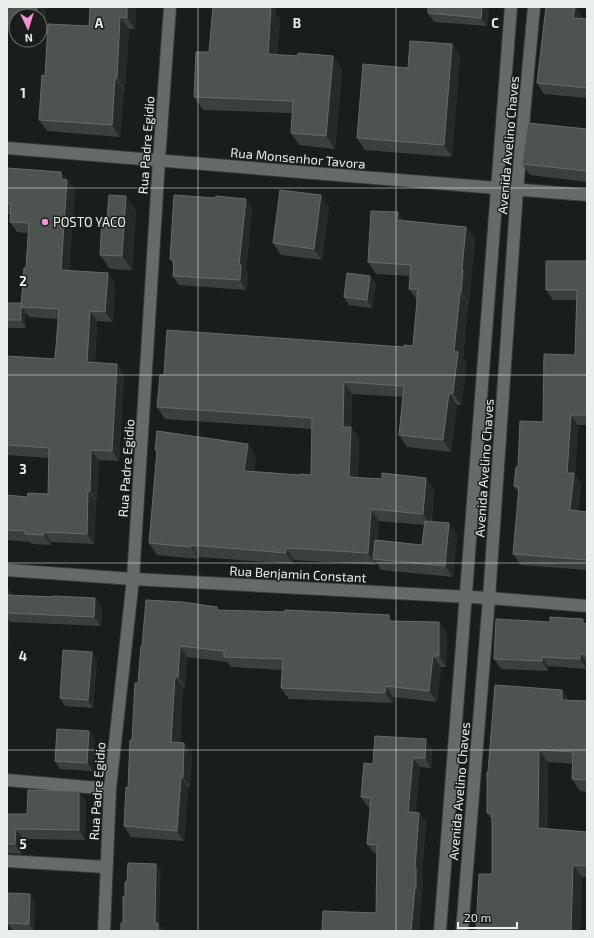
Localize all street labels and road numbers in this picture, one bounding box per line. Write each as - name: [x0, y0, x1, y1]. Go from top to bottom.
- street label: Avenida Avelino Chaves: [494, 75, 522, 215]
- street label: Rua Padre Egidio: [135, 95, 157, 195]
- street label: Rua Monsenhor Tavora: [230, 144, 366, 172]
- street label: Avenida Avelino Chaves: [471, 398, 497, 538]
- street label: Rua Padre Egidio: [115, 418, 137, 518]
- street label: Rua Benjamin Constant: [229, 562, 367, 586]
- street label: Avenida Avelino Chaves: [445, 721, 473, 861]
- street label: Rua Padre Egidio: [86, 741, 108, 841]

